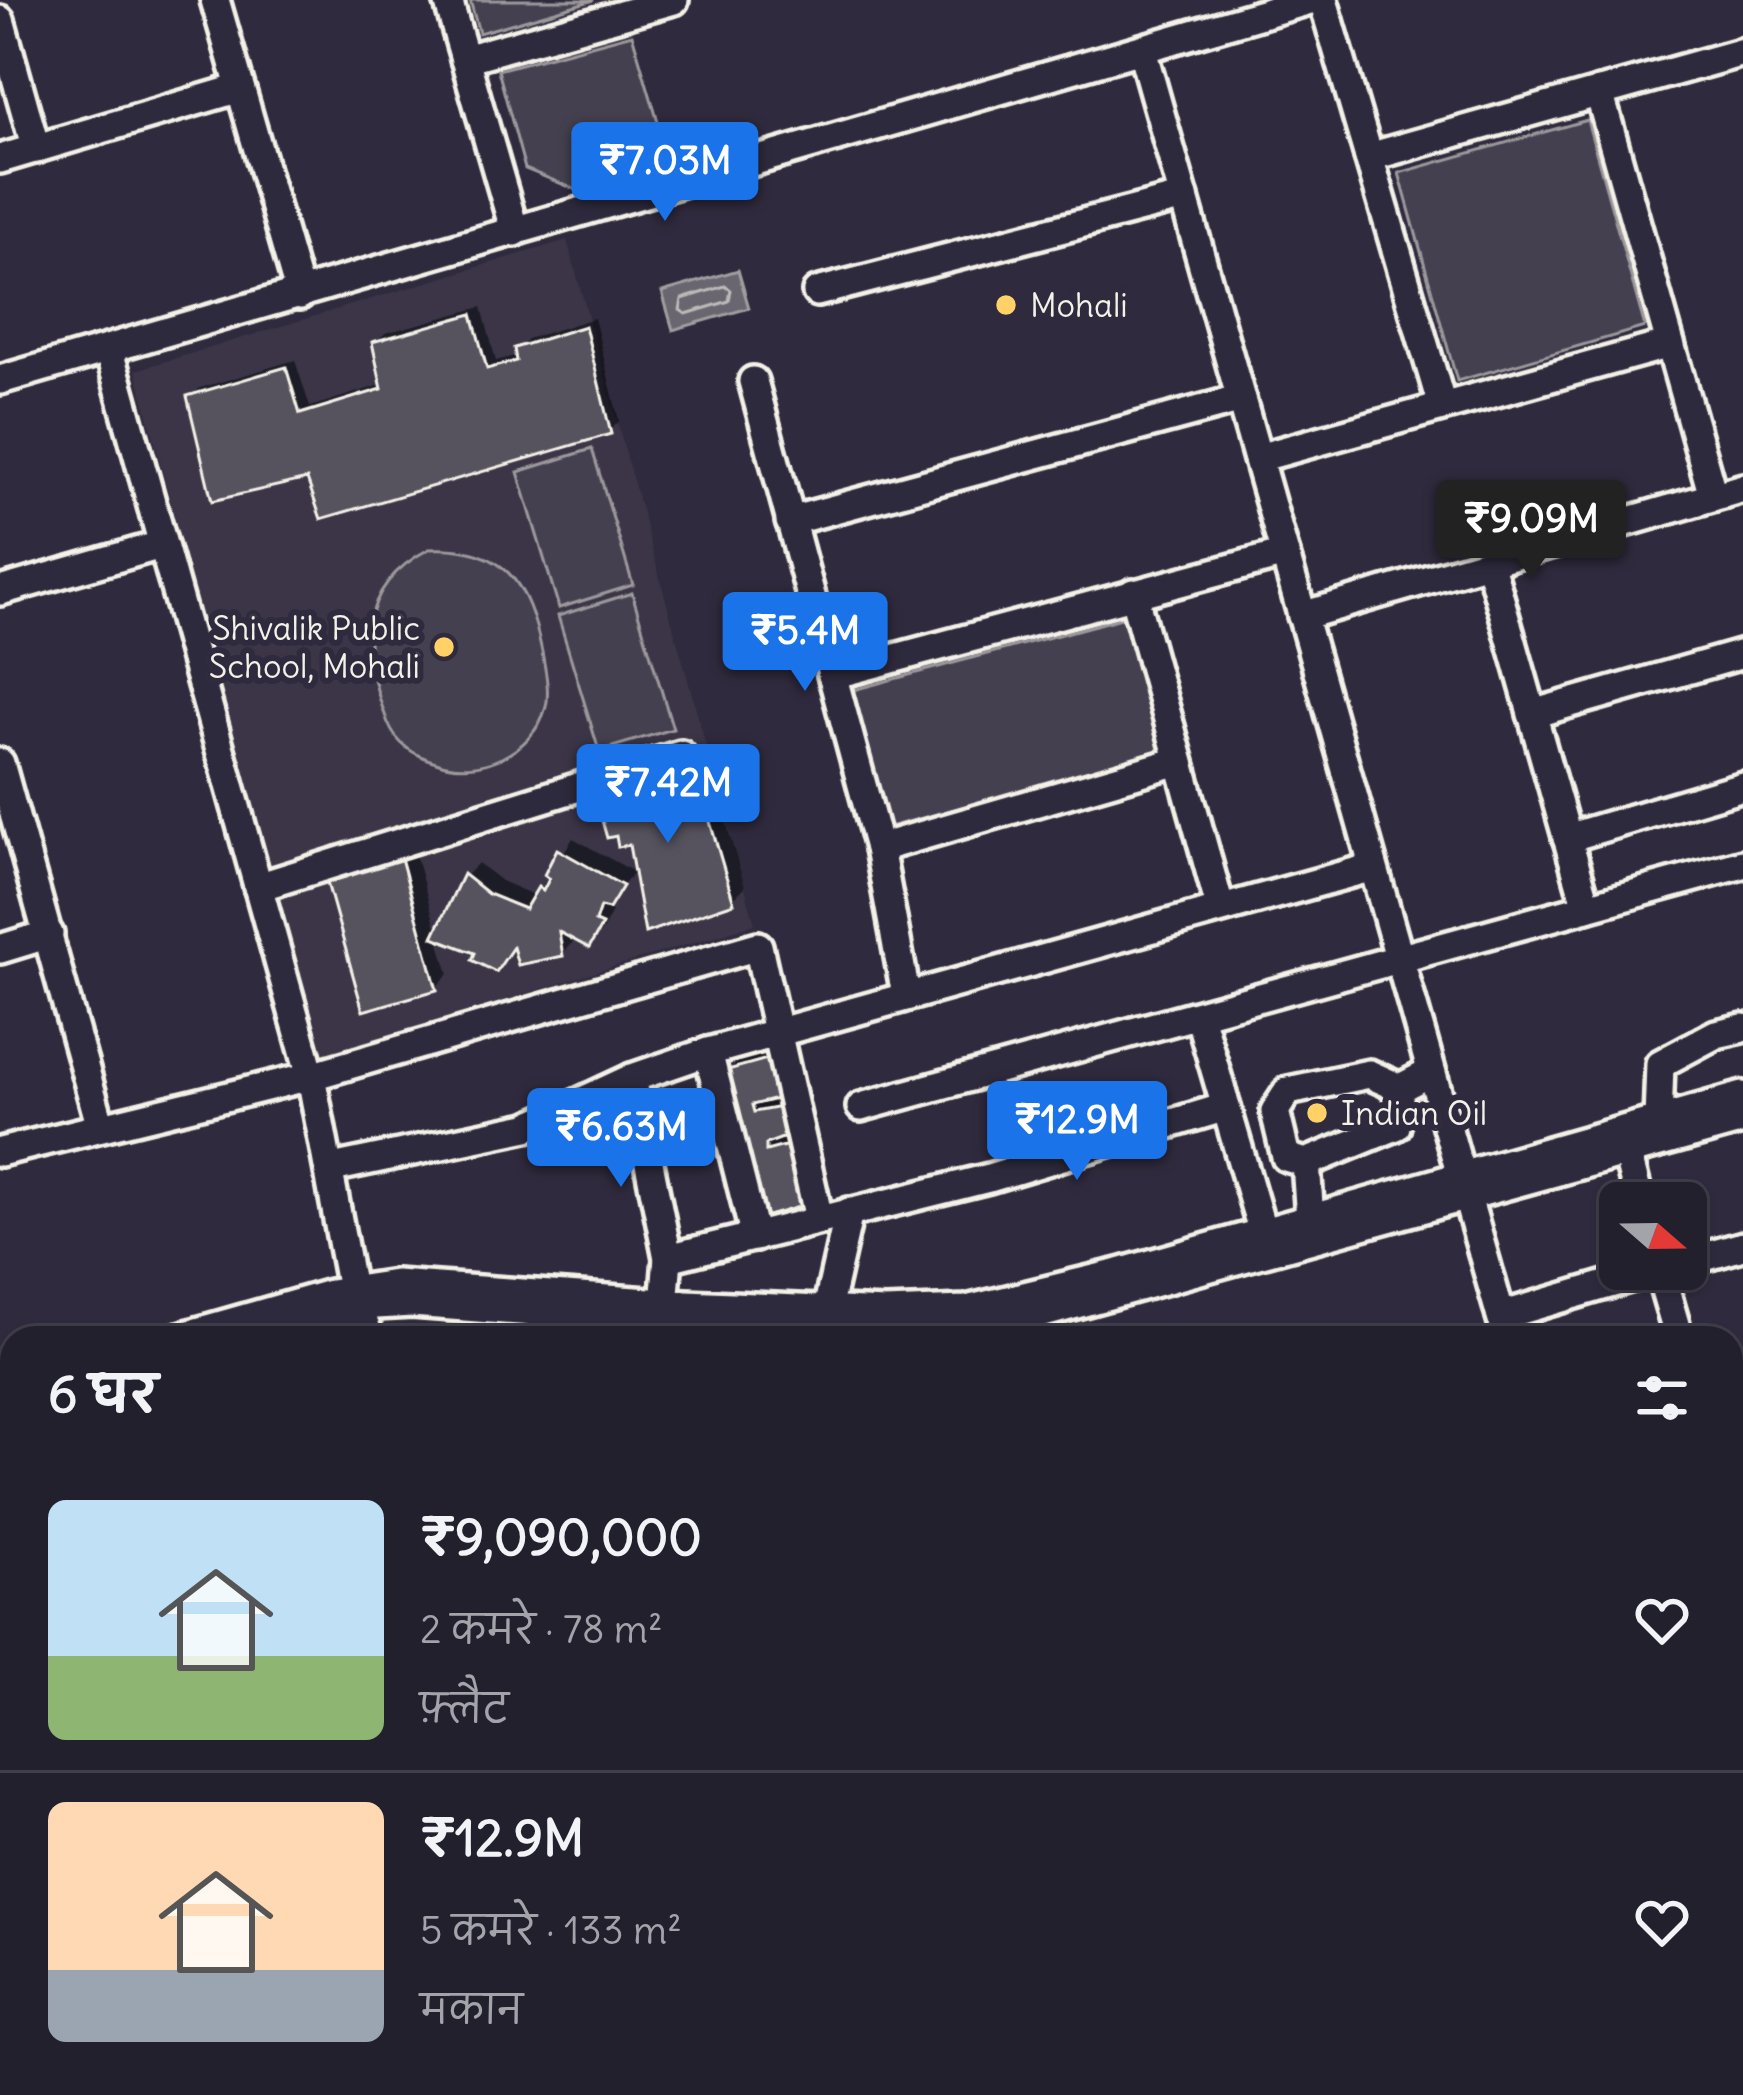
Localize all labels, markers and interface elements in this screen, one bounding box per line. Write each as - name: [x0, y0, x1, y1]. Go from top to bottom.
- pin: ₹7.03M: [567, 122, 763, 224]
- text: ₹7.03M: [598, 136, 732, 185]
- place label: Mohali: [1030, 284, 1128, 326]
- marker: Mohali: [993, 292, 1019, 318]
- pin: ₹9.09M: [1433, 480, 1629, 582]
- text: ₹9.09M: [1463, 494, 1599, 543]
- pin: ₹5.4M: [721, 592, 889, 694]
- text: ₹5.4M: [750, 606, 860, 655]
- place label: Shivalik Public School, Mohali: [209, 607, 420, 687]
- marker: Shivalik Public School, Mohali: [431, 634, 457, 660]
- pin: ₹7.42M: [570, 744, 766, 846]
- text: ₹7.42M: [604, 758, 732, 807]
- pin: ₹12.9M: [979, 1081, 1175, 1183]
- pin: ₹6.63M: [523, 1088, 719, 1190]
- place label: Indian Oil: [1341, 1092, 1487, 1134]
- text: ₹12.9M: [1014, 1095, 1140, 1144]
- marker: Indian Oil: [1304, 1100, 1330, 1126]
- text: ₹6.63M: [554, 1102, 688, 1151]
- north arrow: [1599, 1182, 1707, 1290]
- map controls: [1599, 1182, 1707, 1290]
- text: 6 घर: [48, 1362, 157, 1426]
- icon: filters: [1629, 1365, 1695, 1431]
- text: ₹9,090,000: [420, 1505, 702, 1569]
- icon: home: [144, 1548, 288, 1692]
- icon: heart: [1629, 1587, 1695, 1653]
- text: 2 कमरे · 78 m²: [420, 1605, 663, 1654]
- text: फ़्लैट: [420, 1684, 509, 1733]
- text: ₹12.9M: [420, 1806, 584, 1870]
- icon: home: [144, 1850, 288, 1994]
- icon: heart: [1629, 1889, 1695, 1955]
- text: 5 कमरे · 133 m²: [420, 1906, 682, 1955]
- text: मकान: [420, 1985, 523, 2034]

